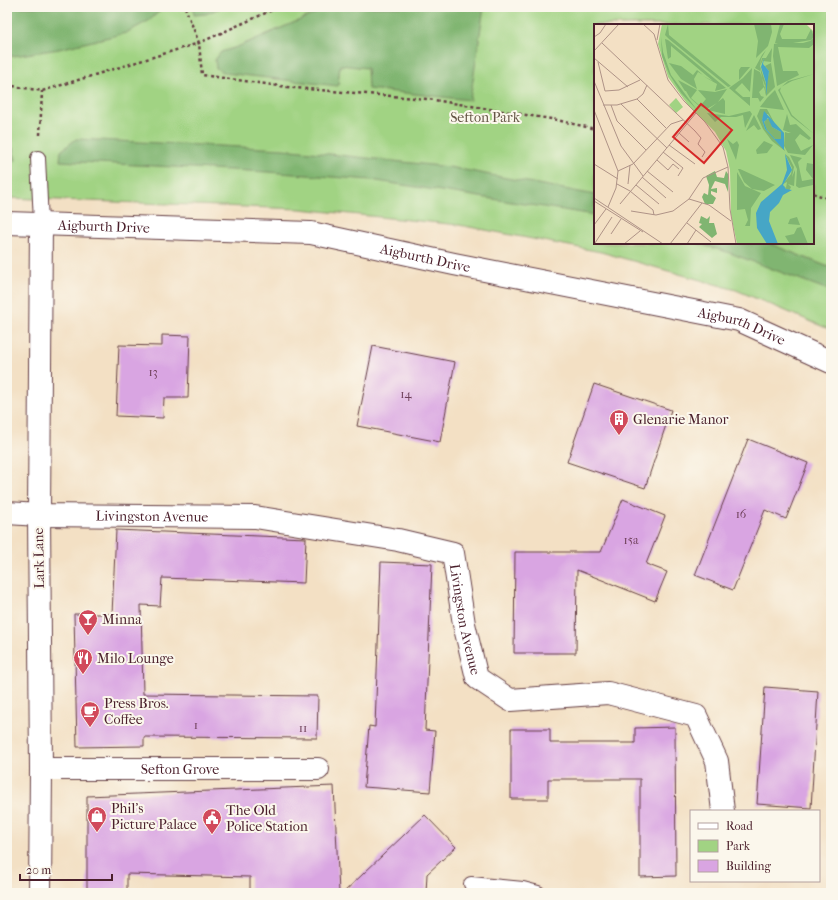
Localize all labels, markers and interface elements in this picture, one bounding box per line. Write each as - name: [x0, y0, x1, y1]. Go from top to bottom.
- inset map: [594, 24, 814, 244]
- park label: Sefton Park: [450, 109, 521, 126]
- street label: Aigburth Drive: [57, 216, 150, 236]
- street label: Aigburth Drive: [377, 239, 472, 276]
- street label: Aigburth Drive: [695, 303, 788, 349]
- house number: 13: [148, 365, 158, 379]
- house number: 14: [400, 387, 413, 401]
- building icon: Glenarie Manor: [608, 408, 630, 436]
- place label: Glenarie Manor: [633, 411, 728, 428]
- street label: Livingston Avenue: [95, 507, 208, 525]
- house number: 16: [736, 507, 747, 521]
- street label: Lark Lane: [30, 527, 48, 589]
- house number: 15a: [624, 533, 639, 547]
- street label: Livingston Avenue: [446, 563, 484, 677]
- bar icon: Minna: [77, 608, 99, 636]
- place label: Minna: [102, 611, 142, 628]
- restaurant icon: Milo Lounge: [72, 647, 94, 675]
- place label: Milo Lounge: [97, 650, 174, 667]
- place label: Press Bros. Coffee: [104, 695, 169, 728]
- cafe icon: Press Bros. Coffee: [79, 700, 101, 728]
- house number: 1: [194, 718, 198, 732]
- house number: 11: [299, 721, 307, 735]
- street label: Sefton Grove: [141, 761, 219, 778]
- place label: Phil's Picture Palace: [111, 800, 197, 833]
- place label: The Old Police Station: [226, 802, 308, 835]
- shop icon: Phil's Picture Palace: [86, 805, 108, 833]
- public building icon: The Old Police Station: [201, 807, 223, 835]
- legend: [690, 810, 820, 882]
- text: Road: [726, 819, 753, 833]
- text: Park: [726, 839, 751, 853]
- scale bar: [20, 856, 112, 882]
- text: Building: [726, 859, 771, 873]
- text: 20 m: [26, 863, 51, 877]

